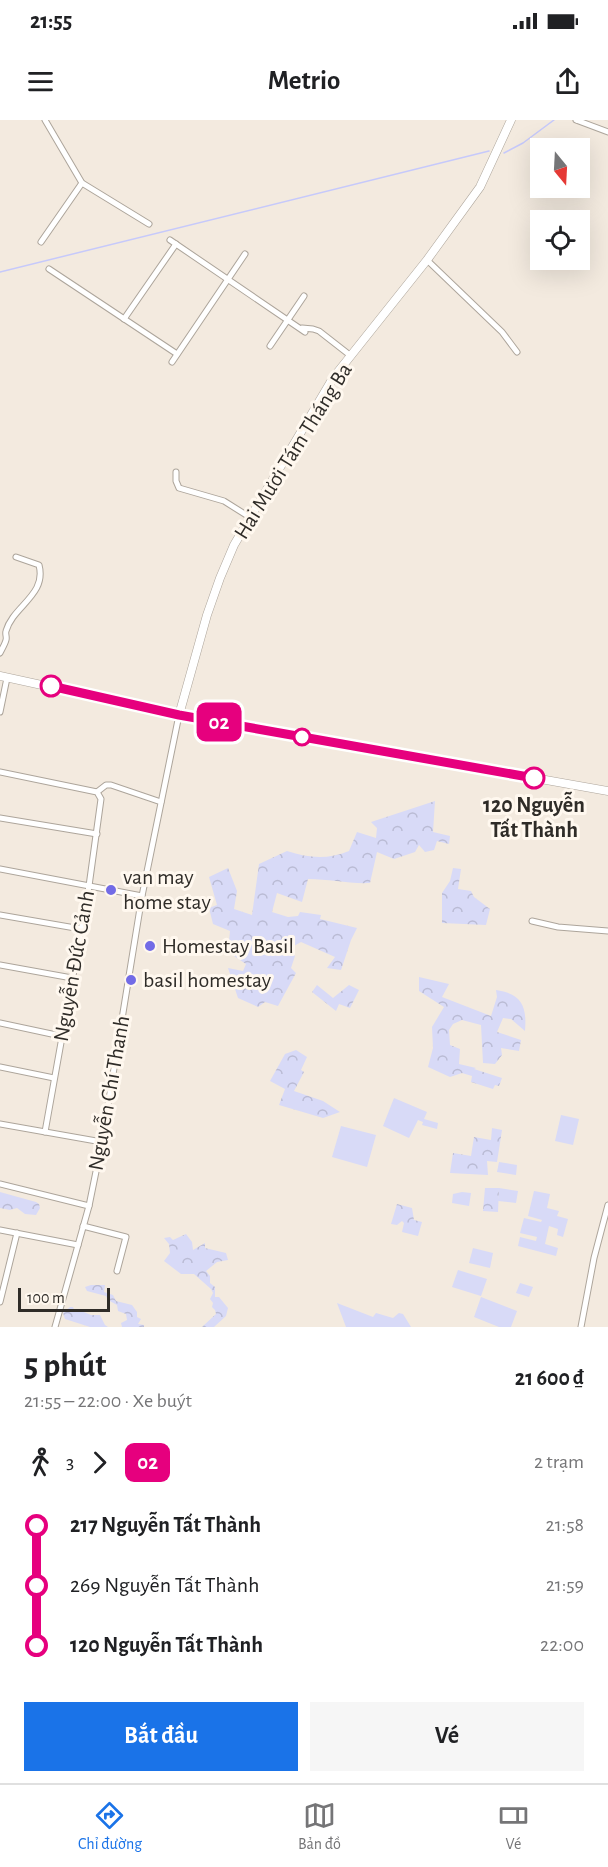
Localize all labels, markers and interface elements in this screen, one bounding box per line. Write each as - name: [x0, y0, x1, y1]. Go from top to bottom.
- text: 21:55: [30, 10, 72, 32]
- icon: menu: [24, 65, 57, 98]
- icon: share: [551, 65, 584, 98]
- text: Metrio: [268, 67, 340, 94]
- north arrow: [530, 138, 590, 198]
- map controls: [530, 138, 590, 270]
- button: locate: [530, 210, 590, 270]
- street label: Hai Mươi Tám Tháng Ba: [230, 359, 356, 543]
- unlabelled marker: [40, 675, 62, 697]
- line badge: 02: [192, 702, 246, 742]
- text: 02: [209, 712, 229, 733]
- unlabelled marker: [293, 728, 311, 746]
- marker: 120 Nguyễn Tất Thành: [523, 767, 545, 789]
- place label: 120 Nguyễn Tất Thành: [483, 791, 585, 841]
- place label: van may home stay: [123, 866, 211, 913]
- marker: van may home stay: [104, 883, 118, 897]
- street label: Nguyễn Đức Cảnh: [50, 889, 98, 1043]
- place label: Homestay Basil: [162, 935, 294, 957]
- marker: Homestay Basil: [143, 939, 157, 953]
- place label: basil homestay: [143, 969, 272, 991]
- marker: basil homestay: [124, 973, 138, 987]
- street label: Nguyễn Chí Thanh: [85, 1014, 133, 1172]
- scale bar: [18, 1285, 110, 1312]
- text: 100 m: [27, 1290, 65, 1306]
- text: 5 phút: [24, 1350, 106, 1383]
- text: 21 600 ₫: [515, 1367, 584, 1389]
- text: 21:55 – 22:00 · Xe buýt: [24, 1391, 192, 1411]
- icon: walk: [24, 1446, 57, 1479]
- icon: forward: [83, 1446, 116, 1479]
- text: 3: [66, 1452, 74, 1472]
- text: 02: [137, 1452, 158, 1473]
- text: 2 trạm: [534, 1452, 584, 1472]
- text: 217 Nguyễn Tất Thành: [70, 1514, 261, 1536]
- text: 21:58: [546, 1515, 584, 1535]
- text: 269 Nguyễn Tất Thành: [70, 1574, 260, 1596]
- text: 21:59: [546, 1575, 584, 1595]
- text: 120 Nguyễn Tất Thành: [70, 1634, 263, 1656]
- text: 22:00: [540, 1635, 584, 1655]
- button: Bắt đầu: [24, 1702, 298, 1771]
- button: Vé: [310, 1702, 584, 1771]
- tab: Chỉ đường: [78, 1799, 142, 1854]
- tab: Bản đồ: [298, 1799, 341, 1854]
- tab: Vé: [497, 1799, 530, 1854]

